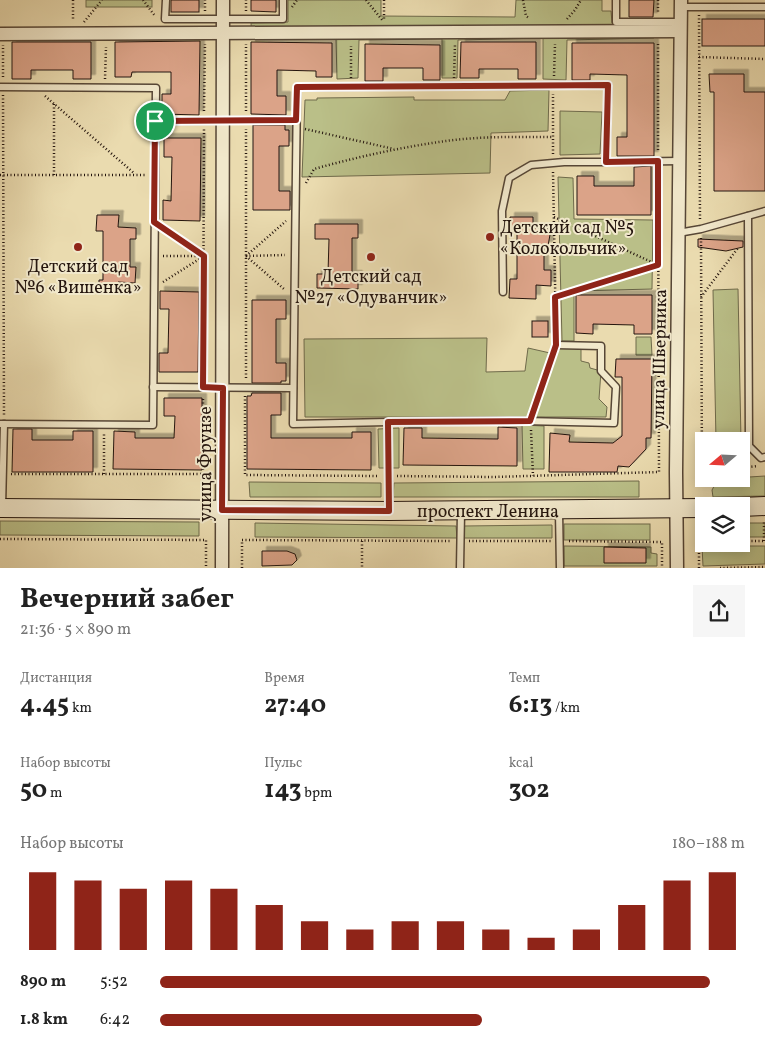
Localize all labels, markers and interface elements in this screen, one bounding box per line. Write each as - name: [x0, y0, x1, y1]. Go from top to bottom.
- pin: [134, 100, 176, 142]
- icon: arrive: [141, 107, 169, 135]
- place label: Детский сад №5 «Колокольчик»: [500, 216, 634, 262]
- marker: Детский сад №5 «Колокольчик»: [484, 231, 496, 243]
- marker: Детский сад №6 «Вишенка»: [72, 241, 84, 253]
- marker: Детский сад №27 «Одуванчик»: [365, 251, 377, 263]
- place label: Детский сад №6 «Вишенка»: [14, 255, 142, 301]
- place label: Детский сад №27 «Одуванчик»: [295, 265, 447, 311]
- street label: улица Шверника: [647, 289, 674, 429]
- street label: улица Фрунзе: [194, 406, 219, 522]
- north arrow: [695, 432, 750, 488]
- map controls: [695, 432, 750, 552]
- button: layers: [695, 497, 750, 552]
- street label: проспект Ленина: [417, 500, 559, 525]
- text: Вечерний забег: [20, 580, 234, 619]
- button: share: [693, 585, 745, 637]
- text: 21:36 · 5 × 890 m: [20, 619, 131, 641]
- text: Дистанция: [20, 669, 92, 688]
- text: Время: [264, 669, 305, 688]
- text: Темп: [509, 669, 540, 688]
- text: 4.45: [20, 688, 69, 723]
- text: 27:40: [264, 688, 326, 723]
- text: 6:13: [509, 688, 552, 723]
- text: km: [69, 699, 92, 718]
- text: /km: [552, 699, 580, 718]
- text: Набор высоты: [20, 754, 111, 773]
- text: Пульс: [264, 754, 302, 773]
- text: kcal: [509, 754, 534, 773]
- text: 50: [20, 773, 47, 808]
- text: 143: [264, 773, 301, 808]
- text: 302: [509, 773, 549, 808]
- text: m: [47, 784, 62, 803]
- text: bpm: [301, 784, 332, 803]
- text: Набор высоты: [20, 833, 124, 855]
- text: 180–188 m: [672, 833, 745, 855]
- text: 890 m: [20, 971, 66, 993]
- text: 5:52: [100, 971, 128, 993]
- text: 1.8 km: [20, 1009, 68, 1031]
- text: 6:42: [100, 1009, 130, 1031]

